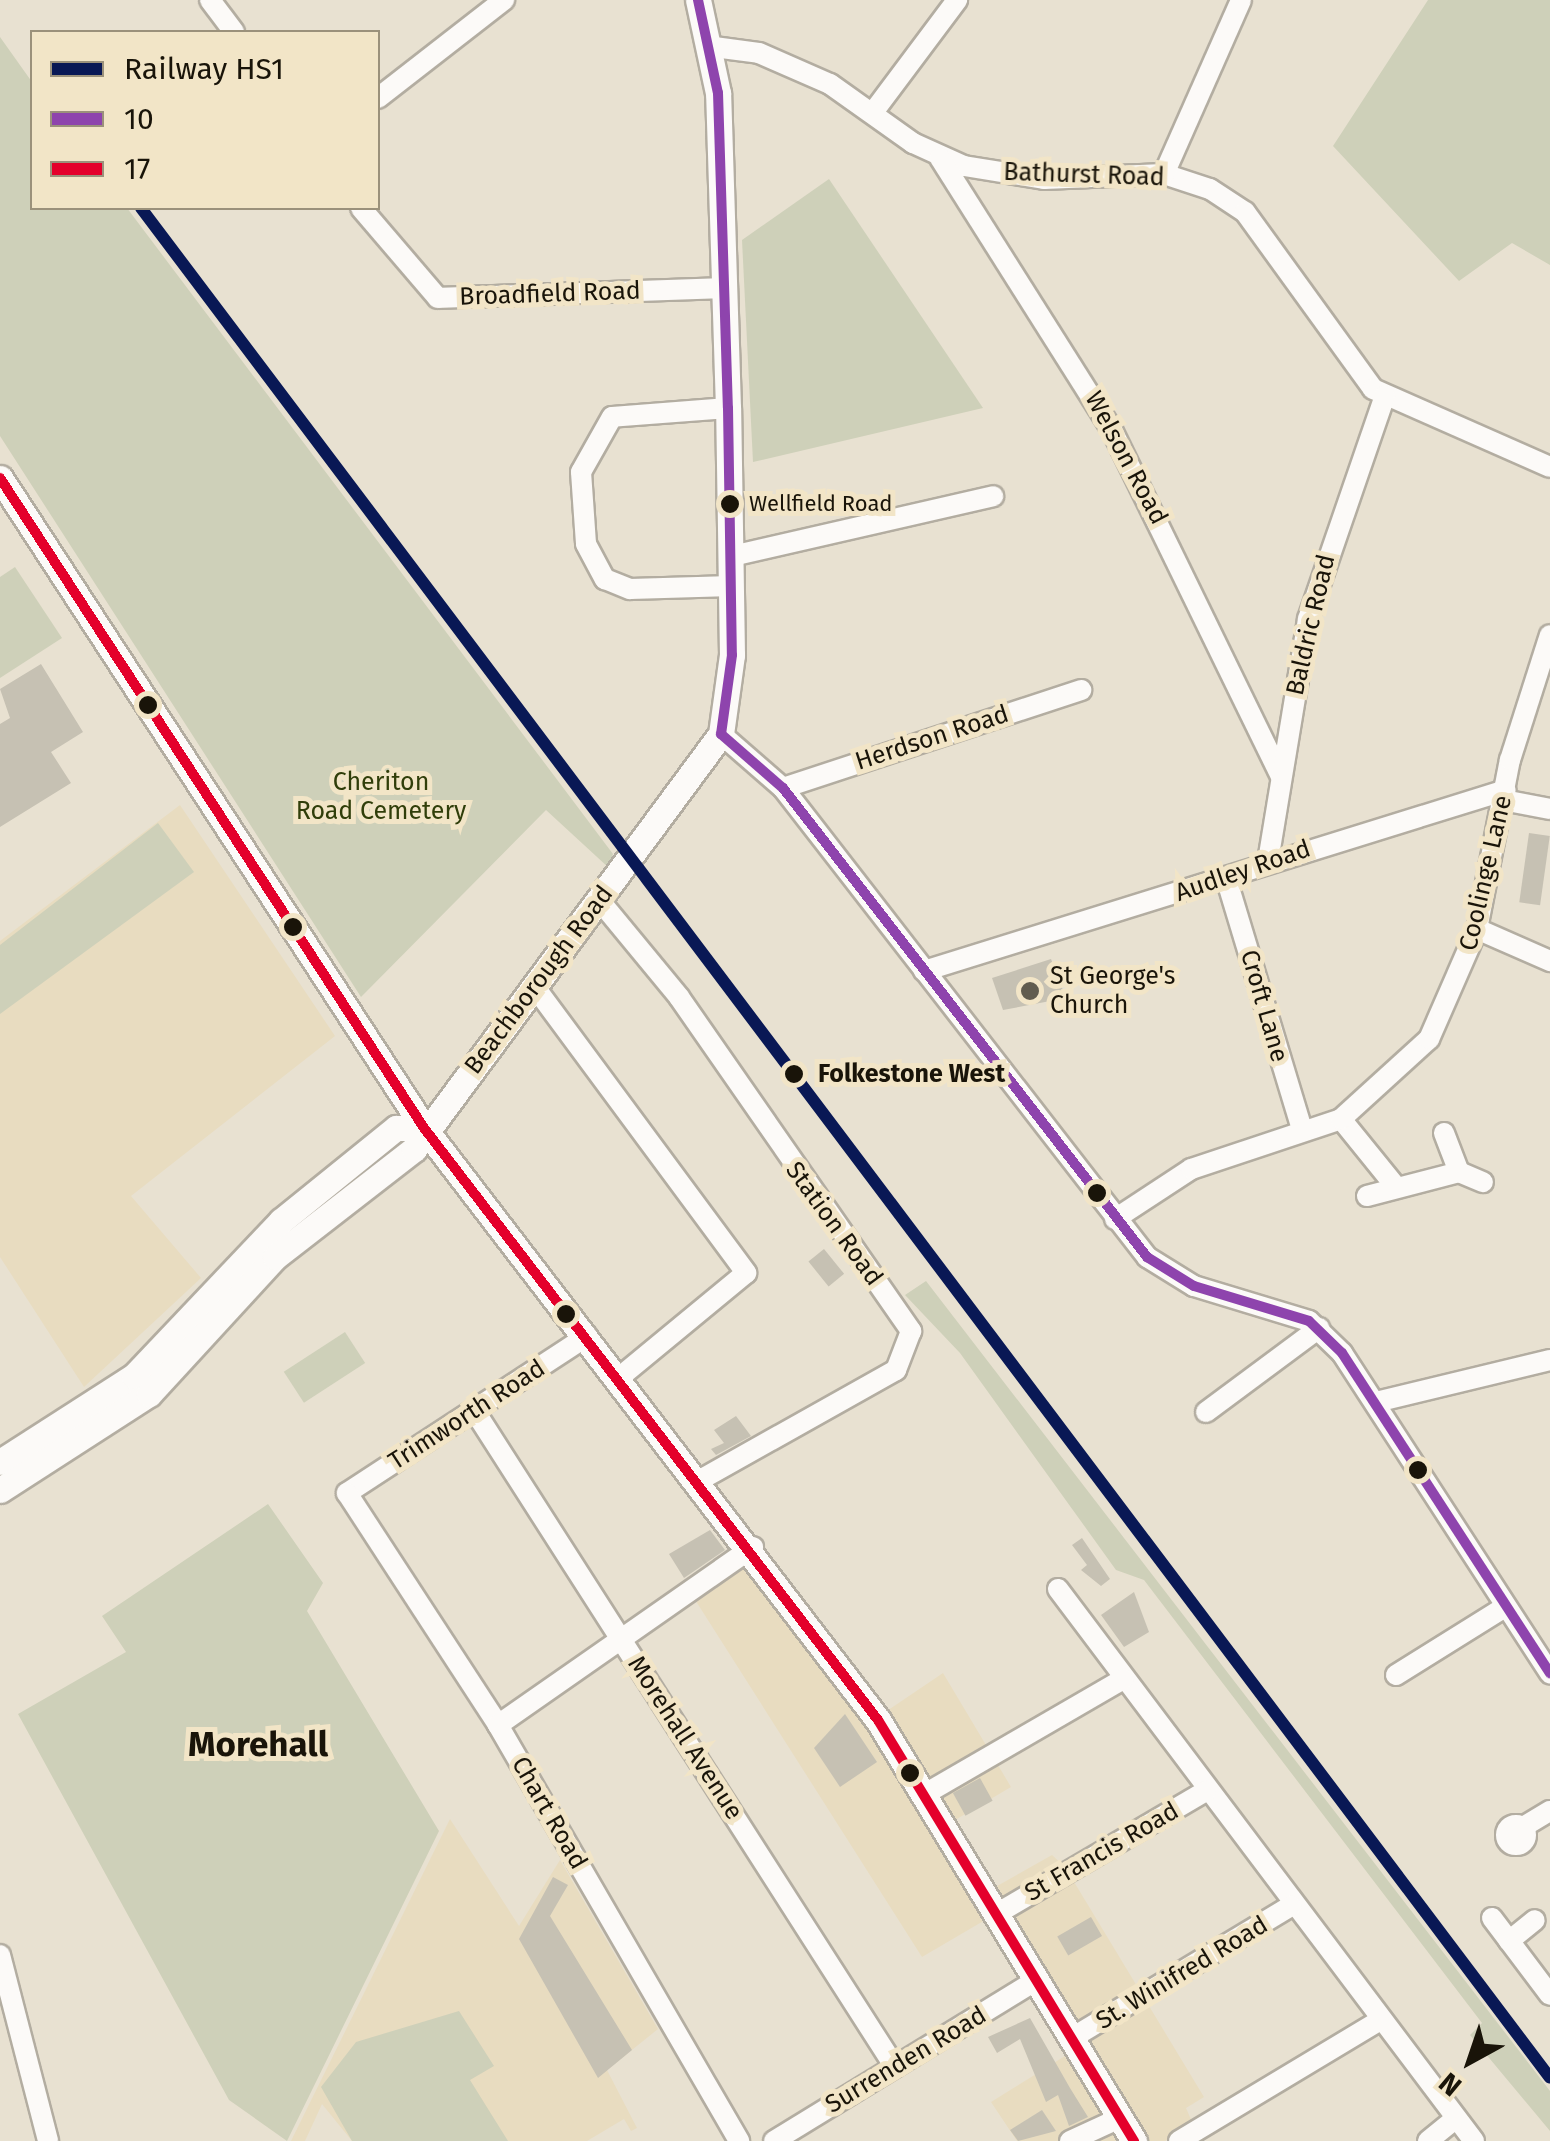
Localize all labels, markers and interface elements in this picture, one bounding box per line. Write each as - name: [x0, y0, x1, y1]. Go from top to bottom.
- legend: [30, 30, 380, 210]
- text: Railway HS1: [124, 51, 284, 87]
- text: 10: [124, 101, 154, 137]
- text: 17: [124, 151, 150, 187]
- street label: Bathurst Road: [1003, 157, 1165, 193]
- street label: Broadfield Road: [459, 276, 641, 312]
- street label: Welson Road: [1078, 386, 1174, 530]
- place label: Wellfield Road: [749, 491, 893, 517]
- marker: Wellfield Road: [720, 494, 740, 514]
- street label: Baldric Road: [1280, 552, 1342, 698]
- unlabelled marker: [138, 695, 158, 715]
- street label: Herdson Road: [851, 699, 1013, 777]
- park label: Cheriton Road Cemetery: [296, 768, 466, 827]
- street label: Coolinge Lane: [1454, 792, 1518, 954]
- street label: Audley Road: [1171, 834, 1315, 908]
- street label: Beachborough Road: [458, 880, 620, 1080]
- unlabelled marker: [283, 917, 303, 937]
- street label: Croft Lane: [1234, 946, 1294, 1066]
- place label: St George's Church: [1050, 962, 1175, 1021]
- marker: St George's Church: [1019, 980, 1041, 1002]
- marker: Folkestone West: [779, 1059, 809, 1089]
- place label: Folkestone West: [818, 1059, 1005, 1089]
- street label: Station Road: [779, 1156, 889, 1292]
- unlabelled marker: [1087, 1183, 1107, 1203]
- unlabelled marker: [556, 1304, 576, 1324]
- street label: Trimworth Road: [383, 1353, 551, 1477]
- unlabelled marker: [1408, 1460, 1428, 1480]
- street label: Morehall Avenue: [621, 1651, 749, 1825]
- district label: Morehall: [188, 1723, 328, 1765]
- street label: Chart Road: [505, 1751, 593, 1875]
- unlabelled marker: [900, 1763, 920, 1783]
- street label: St Francis Road: [1020, 1796, 1184, 1908]
- street label: St. Winifred Road: [1091, 1910, 1273, 2036]
- street label: Surrenden Road: [820, 2000, 992, 2120]
- north arrow: [1420, 2011, 1520, 2111]
- text: N: [1433, 2066, 1468, 2103]

